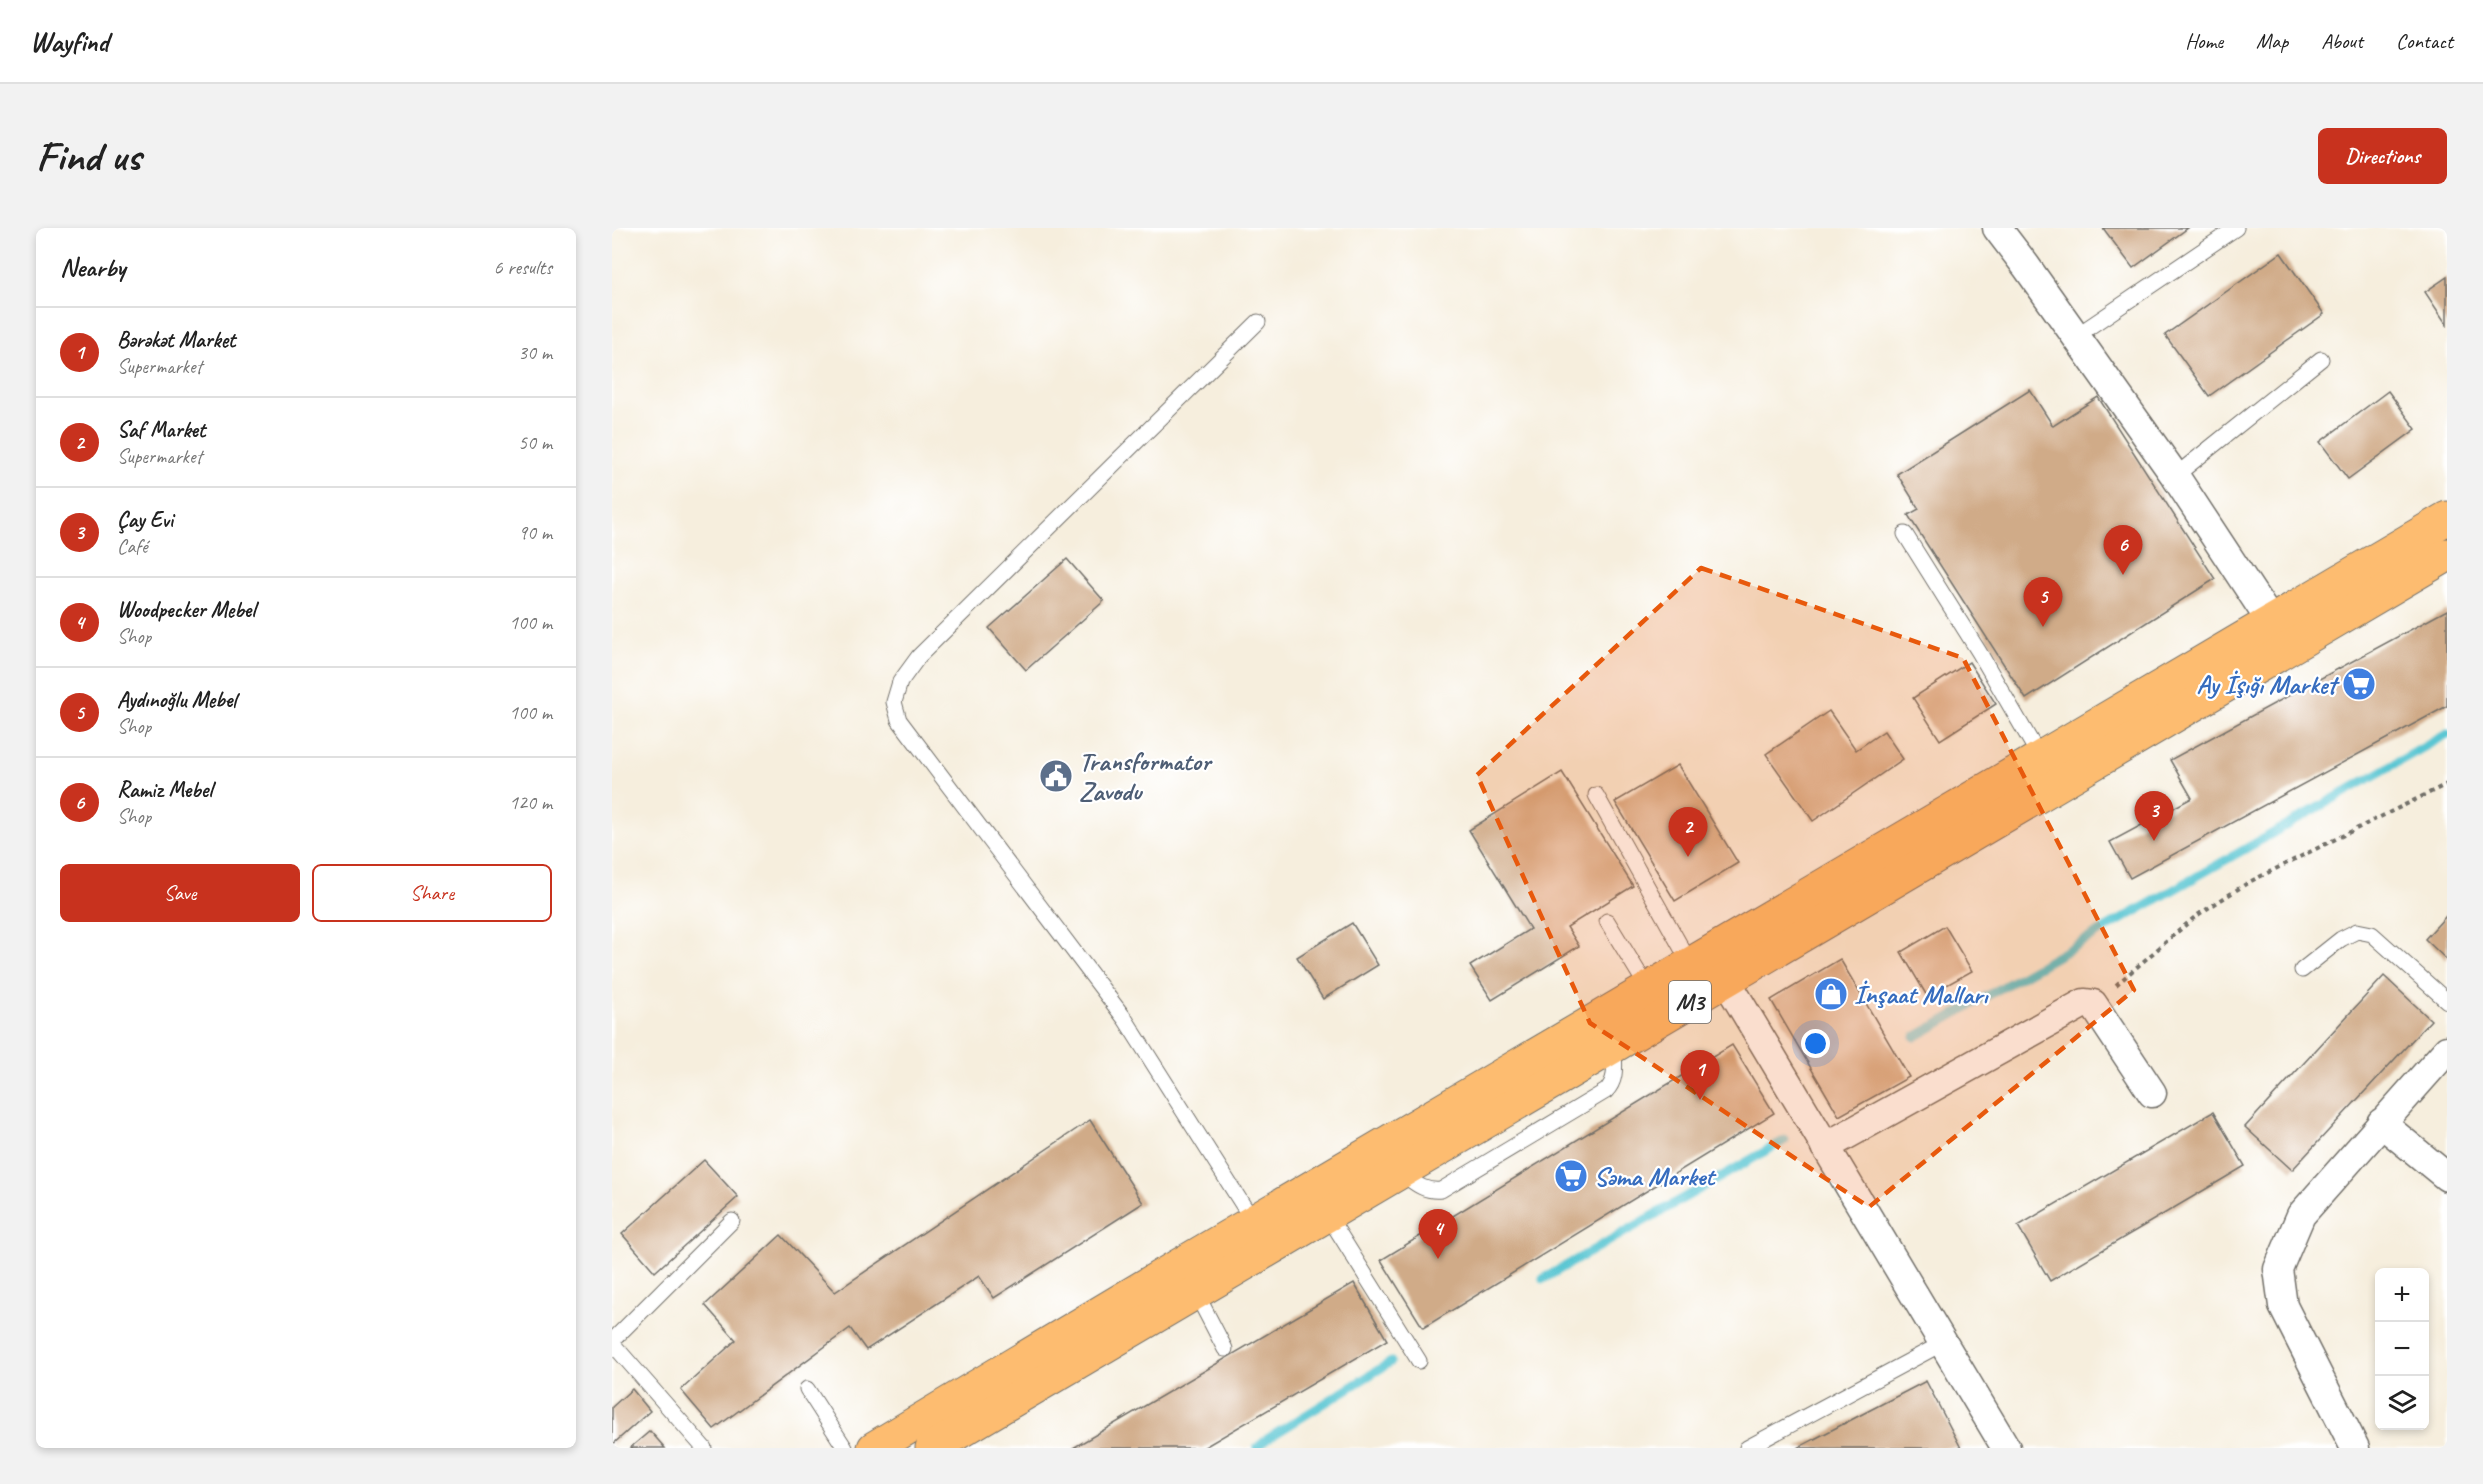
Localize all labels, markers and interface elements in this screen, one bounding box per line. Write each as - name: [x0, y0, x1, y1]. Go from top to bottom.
- text: Wayfind: [30, 24, 109, 59]
- text: Home: [2185, 28, 2223, 54]
- text: Map: [2256, 28, 2288, 54]
- text: About: [2321, 28, 2363, 54]
- text: Contact: [2396, 28, 2453, 54]
- button: Directions: [2318, 128, 2447, 184]
- text: Find us: [36, 130, 141, 183]
- text: Nearby: [60, 251, 125, 284]
- text: 6 results: [493, 255, 552, 280]
- text: Bərəkət Market: [117, 326, 235, 354]
- text: 1: [75, 340, 84, 365]
- text: 30 m: [518, 340, 552, 365]
- text: Supermarket: [117, 354, 202, 379]
- text: Saf Market: [117, 416, 205, 444]
- text: 2: [75, 430, 84, 455]
- text: 50 m: [518, 430, 552, 455]
- text: Supermarket: [117, 444, 202, 469]
- text: Çay Evi: [117, 506, 173, 534]
- text: 3: [75, 520, 84, 545]
- text: 90 m: [518, 520, 552, 545]
- pin: 6: [2104, 526, 2142, 575]
- text: Café: [117, 534, 148, 559]
- pin: 5: [2024, 578, 2062, 627]
- text: Woodpecker Mebel: [117, 596, 255, 624]
- text: 4: [75, 610, 84, 635]
- text: 100 m: [509, 610, 552, 635]
- text: Shop: [117, 624, 151, 649]
- supermarket icon: Ay İşığı Market: [2341, 666, 2377, 702]
- place label: Ay İşığı Market: [2196, 668, 2340, 701]
- text: Aydınoğlu Mebel: [117, 686, 236, 714]
- text: 5: [75, 700, 84, 725]
- text: 100 m: [509, 700, 552, 725]
- text: Shop: [117, 714, 151, 739]
- place label: Transformator Zavodu: [1079, 745, 1213, 808]
- public building icon: Transformator Zavodu: [1038, 758, 1074, 794]
- text: Ramiz Mebel: [117, 776, 212, 804]
- text: 6: [75, 790, 84, 815]
- text: 120 m: [509, 790, 552, 815]
- pin: 3: [2134, 792, 2174, 841]
- text: Shop: [117, 804, 151, 829]
- pin: 2: [1668, 808, 1708, 857]
- button: Save: [60, 864, 300, 922]
- button: Share: [312, 864, 552, 922]
- shop icon: İnşaat Malları: [1813, 976, 1849, 1012]
- place label: İnşaat Malları: [1854, 978, 1989, 1011]
- road number: M3: [1669, 981, 1711, 1023]
- your location: [1801, 1029, 1830, 1058]
- pin: 1: [1680, 1050, 1720, 1100]
- supermarket icon: Səma Market: [1553, 1158, 1589, 1194]
- place label: Səma Market: [1594, 1160, 1716, 1193]
- pin: 4: [1418, 1210, 1458, 1259]
- map controls: [2375, 1268, 2429, 1430]
- button: +: [2375, 1268, 2429, 1322]
- button: −: [2375, 1322, 2429, 1376]
- button: layers: [2375, 1376, 2429, 1430]

